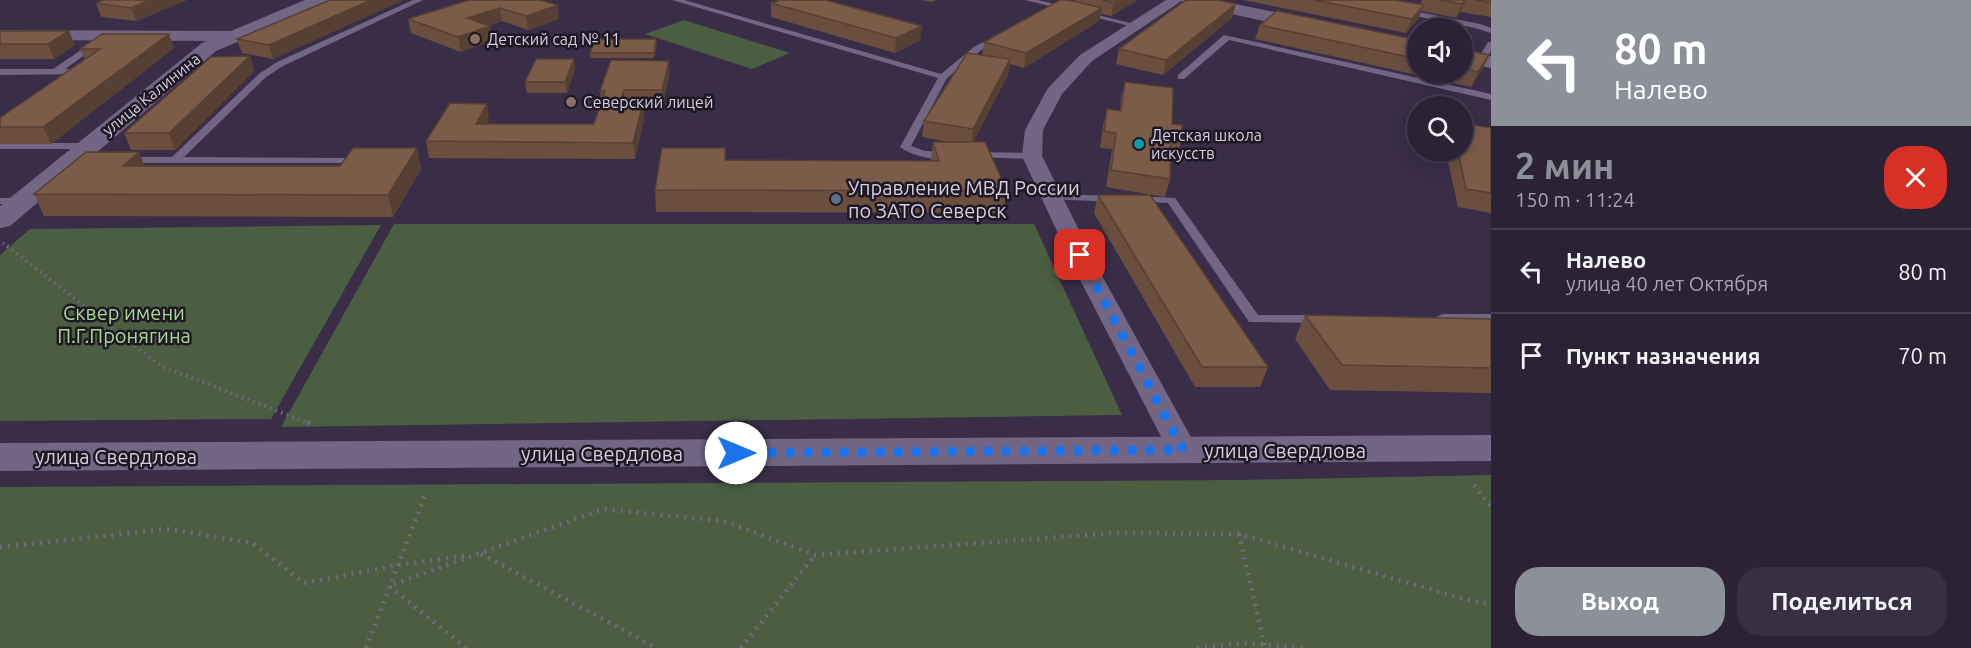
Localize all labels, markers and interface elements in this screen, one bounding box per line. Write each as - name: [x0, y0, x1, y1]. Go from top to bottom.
- map controls: [1407, 18, 1473, 162]
- button: sound: [1407, 18, 1473, 84]
- icon: left: [1515, 24, 1593, 102]
- text: 80 m: [1614, 25, 1708, 72]
- place label: Детский сад № 11: [487, 30, 620, 48]
- marker: Детский сад № 11: [468, 32, 482, 46]
- street label: улица Калинина: [98, 49, 204, 139]
- text: Налево: [1614, 74, 1708, 104]
- place label: Северский лицей: [583, 93, 713, 111]
- marker: Северский лицей: [564, 95, 578, 109]
- button: search: [1407, 96, 1473, 162]
- place label: Детская школа искусств: [1151, 126, 1262, 162]
- marker: Детская школа искусств: [1132, 137, 1146, 151]
- text: 2 мин: [1515, 145, 1614, 186]
- button: close: [1884, 146, 1947, 209]
- place label: Управление МВД России по ЗАТО Северск: [848, 176, 1080, 222]
- text: 150 m · 11:24: [1515, 188, 1635, 211]
- marker: Управление МВД России по ЗАТО Северск: [829, 192, 843, 206]
- pin: [1054, 229, 1105, 280]
- icon: arrive: [1063, 238, 1096, 271]
- text: Налево: [1566, 247, 1646, 272]
- icon: left: [1515, 255, 1548, 288]
- text: 80 m: [1898, 259, 1947, 284]
- text: улица 40 лет Октября: [1566, 272, 1768, 295]
- park label: Сквер имени П.Г.Пронягина: [57, 301, 191, 347]
- icon: arrive: [1515, 339, 1548, 372]
- text: Пункт назначения: [1566, 343, 1760, 368]
- text: 70 m: [1898, 343, 1947, 368]
- position arrow: [704, 421, 768, 485]
- street label: улица Свердлова: [1204, 439, 1366, 462]
- street label: улица Свердлова: [521, 442, 683, 465]
- street label: улица Свердлова: [35, 445, 197, 468]
- button: Выход: [1515, 567, 1725, 636]
- button: Поделиться: [1737, 567, 1947, 636]

